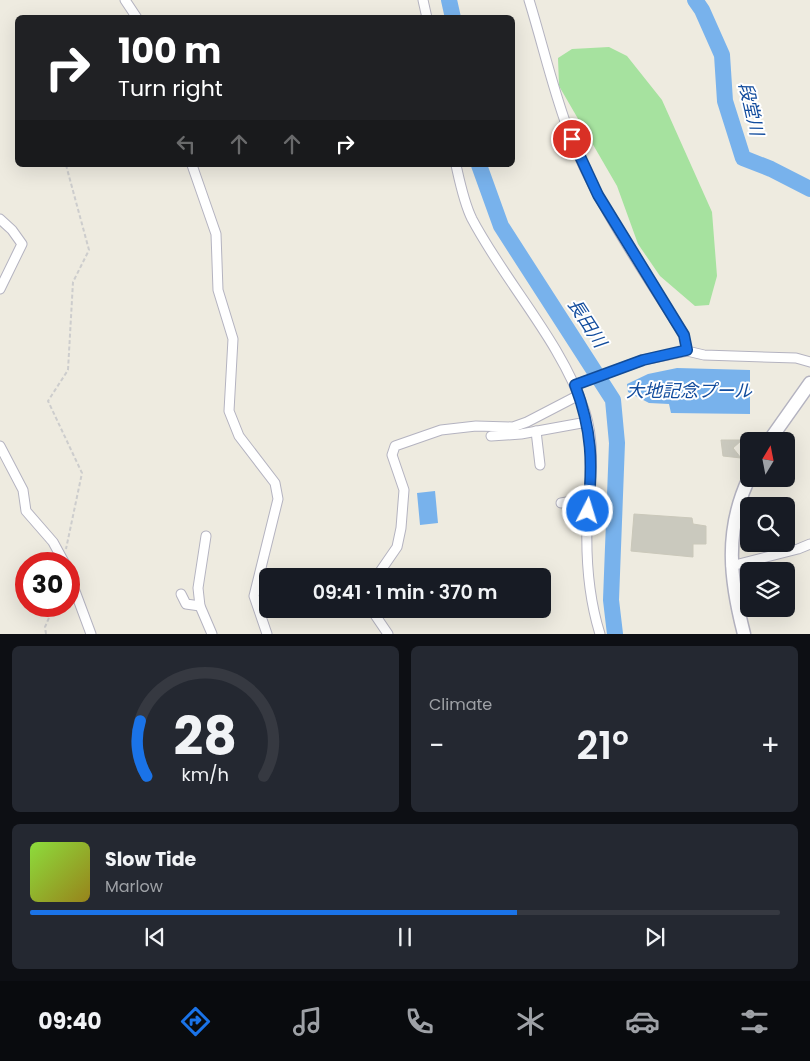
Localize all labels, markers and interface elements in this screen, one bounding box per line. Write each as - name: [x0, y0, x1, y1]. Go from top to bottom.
- text: 100 m: [118, 26, 221, 75]
- icon: right: [35, 35, 100, 100]
- text: Turn right: [118, 73, 223, 104]
- water label: 段堂川: [733, 80, 770, 140]
- pin: [551, 118, 593, 160]
- icon: arrive: [558, 125, 586, 153]
- icon: left: [172, 130, 200, 158]
- icon: ahead: [225, 130, 253, 158]
- icon: ahead: [278, 130, 306, 158]
- icon: right: [331, 130, 359, 158]
- water label: 長田川: [562, 293, 614, 354]
- water label: 大地記念プール: [626, 378, 753, 403]
- north arrow: [740, 432, 795, 488]
- map controls: [740, 432, 795, 617]
- position arrow: [561, 484, 613, 536]
- button: search: [740, 497, 795, 552]
- speed limit sign: 30: [15, 552, 80, 617]
- button: layers: [740, 562, 795, 617]
- text: 09:41 · 1 min · 370 m: [313, 579, 497, 606]
- text: Climate: [429, 693, 492, 716]
- text: 28: [174, 700, 237, 773]
- text: 21°: [576, 719, 629, 772]
- text: −: [429, 726, 444, 765]
- text: +: [761, 726, 780, 765]
- text: km/h: [182, 762, 229, 787]
- text: Slow Tide: [105, 846, 196, 873]
- text: Marlow: [105, 875, 163, 898]
- icon: previous: [141, 923, 169, 951]
- icon: pause: [391, 923, 419, 951]
- icon: next: [641, 923, 669, 951]
- icon: directions: [178, 1004, 213, 1039]
- icon: music: [290, 1004, 325, 1039]
- icon: phone: [402, 1004, 437, 1039]
- icon: climate: [513, 1004, 548, 1039]
- icon: car: [625, 1004, 660, 1039]
- icon: filters: [737, 1004, 772, 1039]
- text: 09:40: [38, 1006, 102, 1037]

